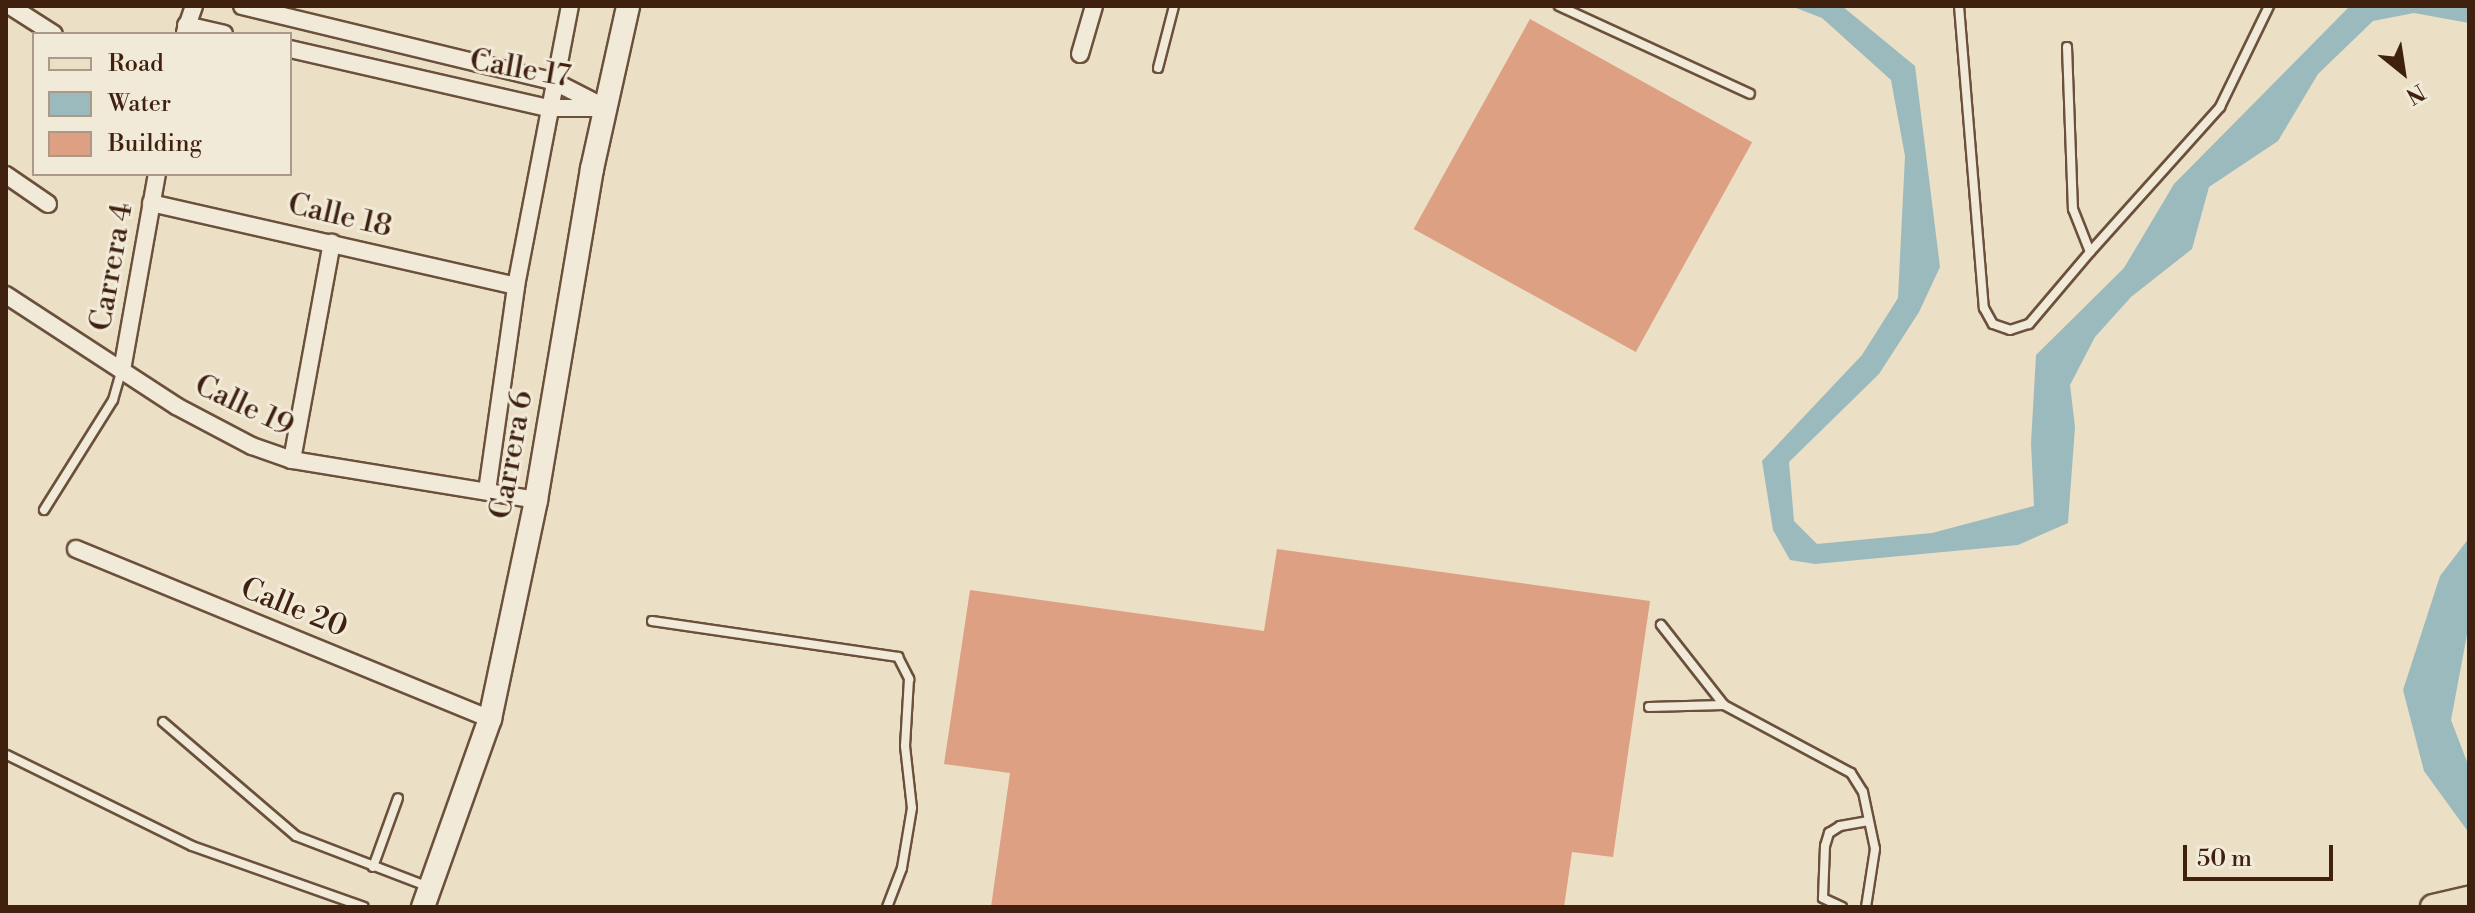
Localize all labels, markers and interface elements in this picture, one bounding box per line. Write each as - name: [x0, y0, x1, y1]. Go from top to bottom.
- legend: [32, 32, 292, 176]
- north arrow: [2363, 32, 2443, 112]
- street label: Calle 17: [467, 42, 573, 96]
- text: Road: [108, 49, 164, 79]
- text: N: [2401, 77, 2430, 109]
- text: Water: [108, 89, 171, 119]
- text: Building: [108, 129, 202, 159]
- street label: Calle 18: [285, 187, 395, 245]
- street label: Carrera 4: [83, 200, 141, 334]
- street label: Calle 19: [189, 368, 299, 444]
- street label: Carrera 6: [483, 388, 541, 522]
- street label: Calle 20: [235, 570, 353, 646]
- scale bar: [2187, 829, 2337, 879]
- text: 50 m: [2197, 844, 2252, 874]

